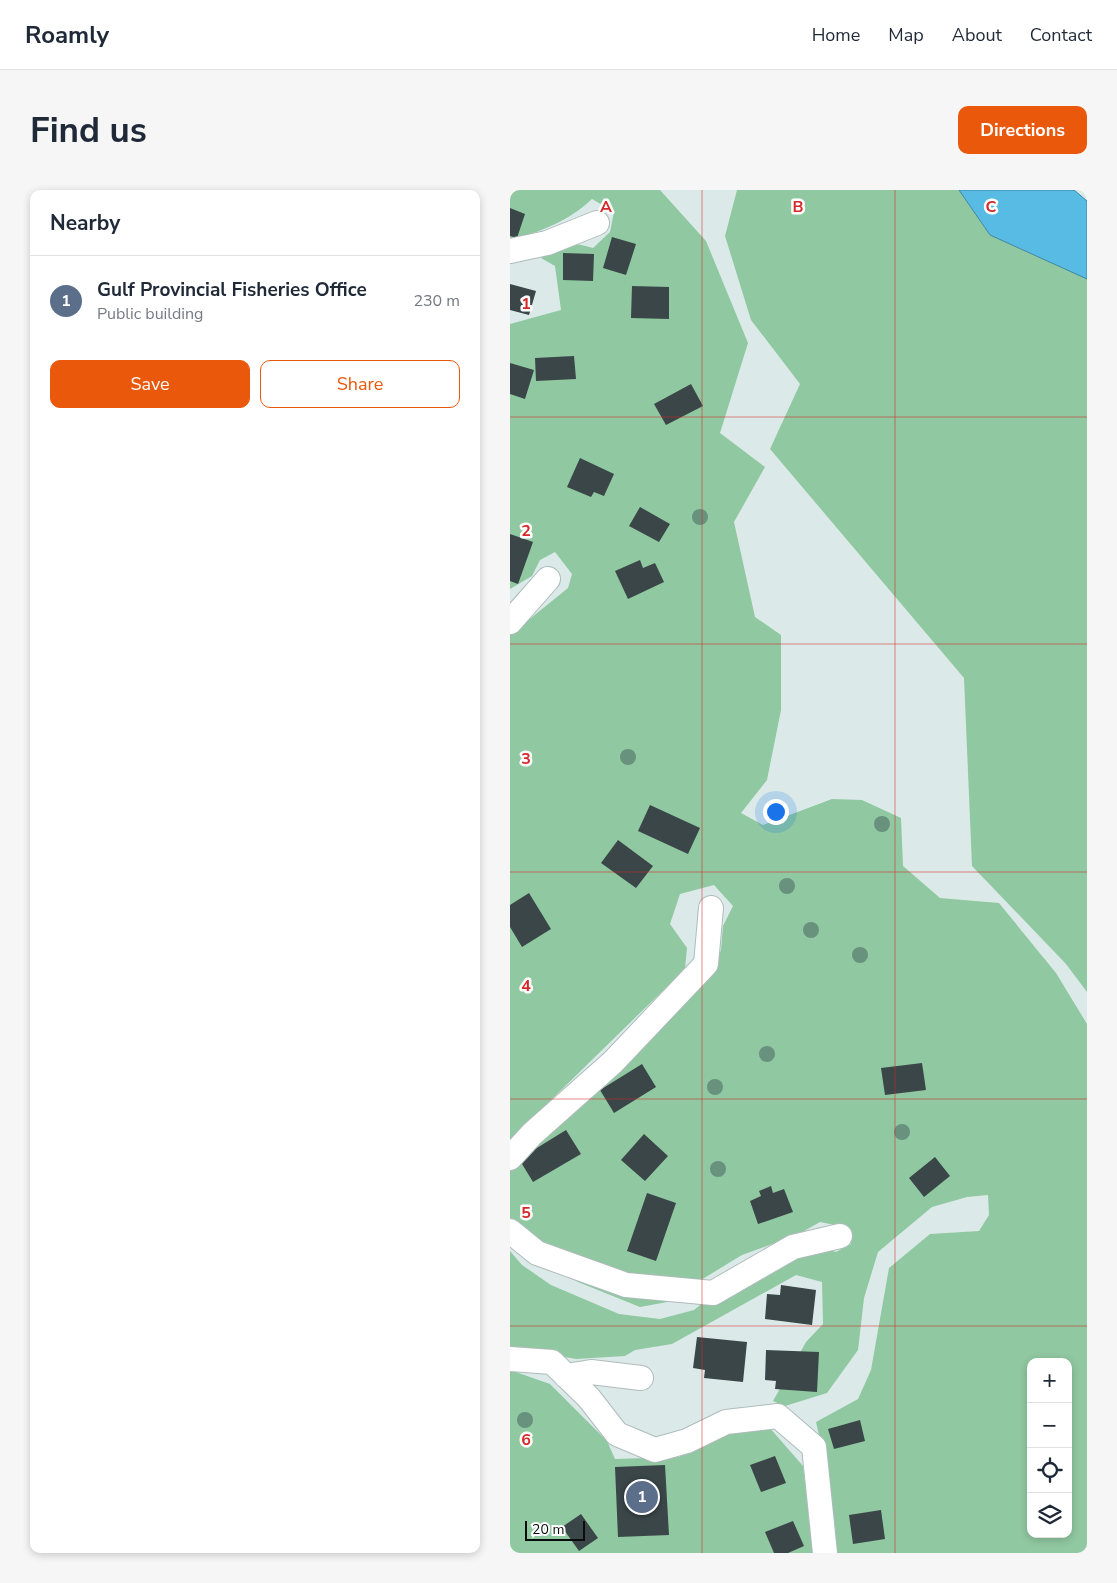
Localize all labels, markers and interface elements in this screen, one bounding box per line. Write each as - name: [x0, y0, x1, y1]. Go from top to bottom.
- text: Roamly: [25, 19, 109, 51]
- text: Home: [812, 23, 860, 47]
- text: Map: [888, 23, 924, 47]
- text: About: [952, 23, 1002, 47]
- text: Contact: [1030, 23, 1092, 47]
- button: Directions: [958, 106, 1087, 154]
- text: Find us: [30, 107, 147, 154]
- text: A: [600, 196, 612, 218]
- text: B: [792, 196, 804, 218]
- text: C: [986, 196, 997, 218]
- text: Nearby: [50, 209, 120, 237]
- text: Gulf Provincial Fisheries Office: [97, 277, 367, 303]
- text: 1: [61, 290, 71, 312]
- text: 230 m: [413, 290, 460, 312]
- text: 1: [521, 293, 531, 315]
- text: Public building: [97, 303, 203, 325]
- button: Save: [50, 360, 250, 408]
- button: Share: [260, 360, 460, 408]
- text: 2: [521, 520, 531, 542]
- text: 3: [521, 748, 531, 770]
- your location: [763, 799, 789, 825]
- text: 4: [521, 975, 531, 997]
- text: 5: [521, 1202, 531, 1224]
- map controls: [1027, 1358, 1072, 1538]
- button: +: [1027, 1358, 1072, 1403]
- button: −: [1027, 1403, 1072, 1448]
- text: 6: [521, 1429, 531, 1451]
- button: locate: [1027, 1448, 1072, 1493]
- pin: 1: [626, 1478, 658, 1516]
- button: layers: [1027, 1493, 1072, 1538]
- scale bar: [525, 1518, 585, 1541]
- text: 20 m: [532, 1520, 564, 1539]

